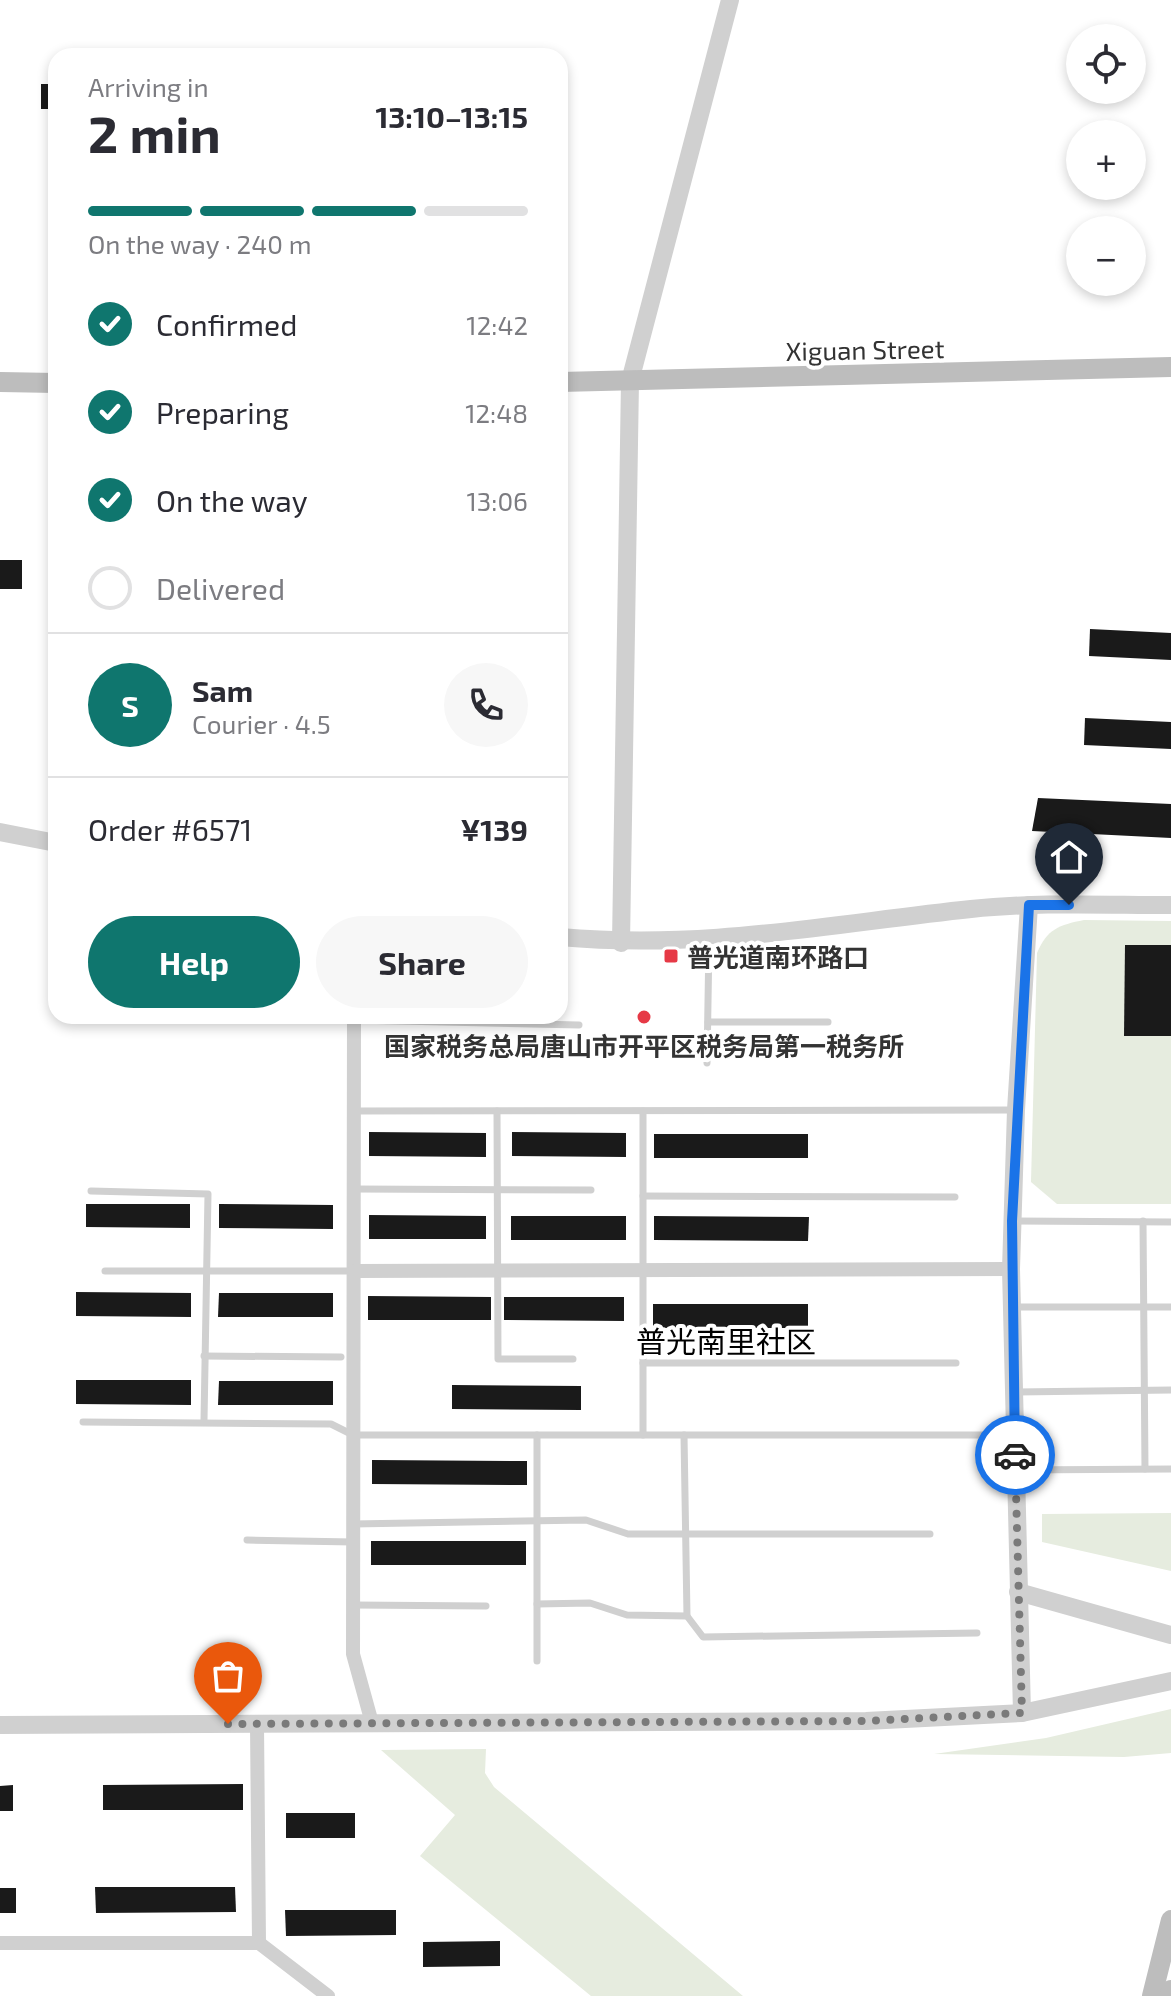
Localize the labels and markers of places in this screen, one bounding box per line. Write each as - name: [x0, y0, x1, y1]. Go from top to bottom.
- pin: [1035, 823, 1103, 905]
- place label: 普光道南环路口: [687, 941, 869, 972]
- marker: 普光道南环路口: [662, 947, 680, 965]
- marker: 国家税务总局唐山市开平区税务局第一税务所: [635, 1008, 653, 1026]
- place label: 国家税务总局唐山市开平区税务局第一税务所: [384, 1030, 904, 1061]
- pin: [194, 1642, 262, 1724]

